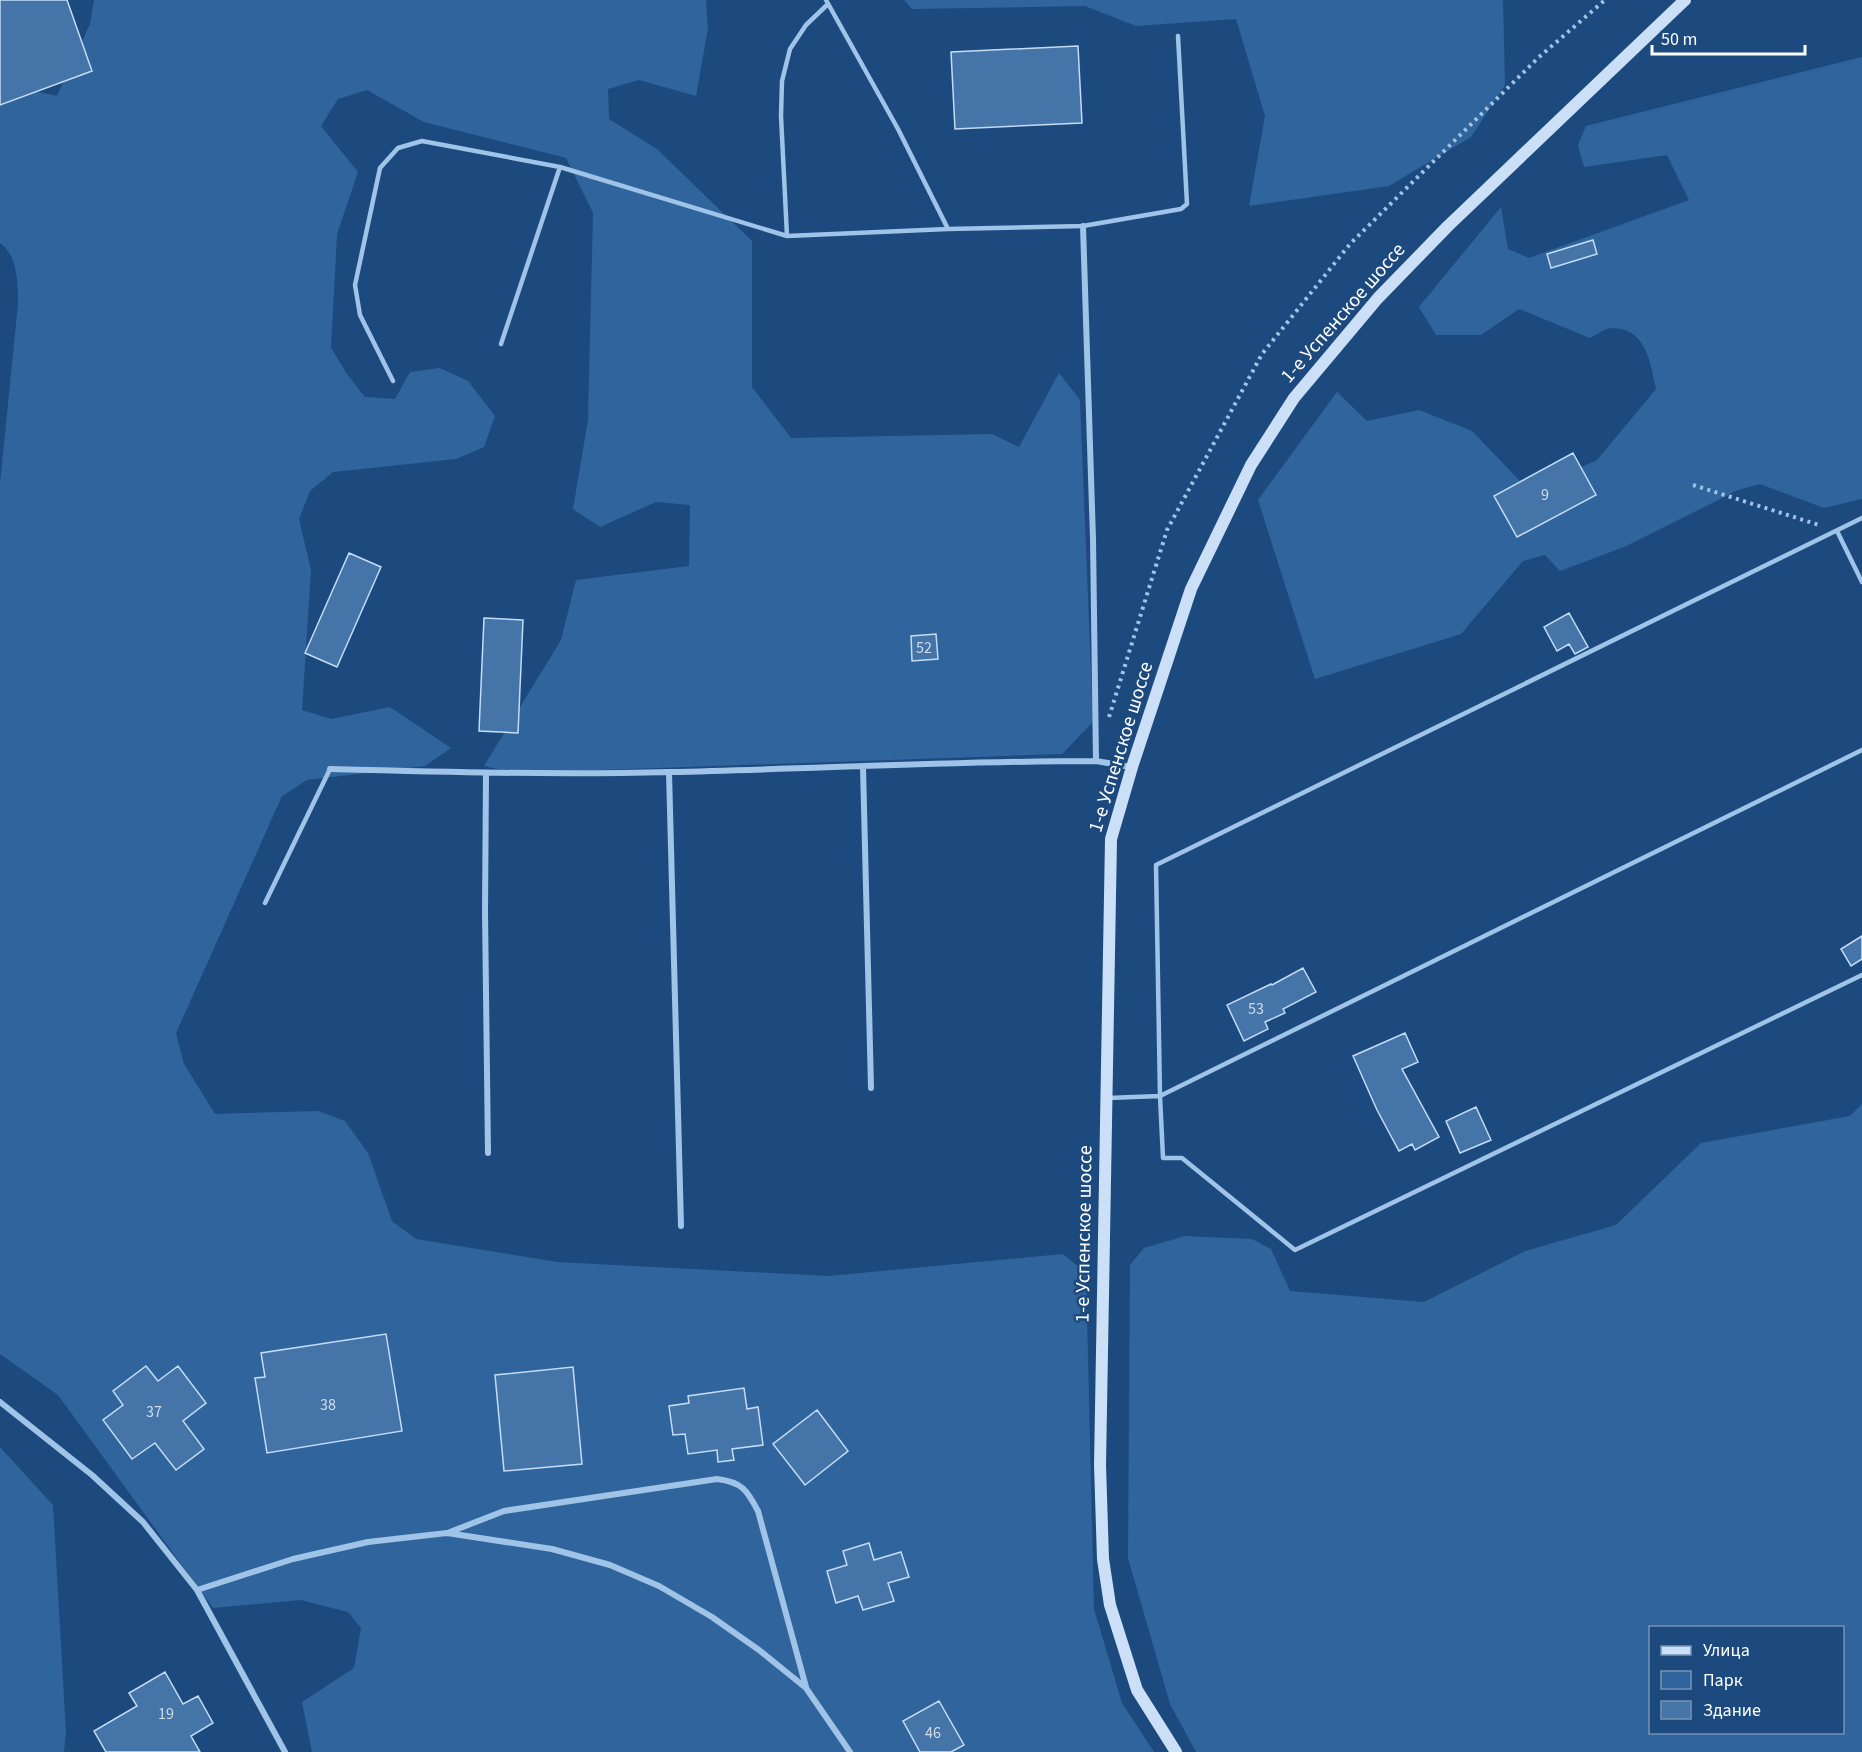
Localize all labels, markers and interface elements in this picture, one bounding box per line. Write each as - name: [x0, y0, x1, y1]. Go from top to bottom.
- scale bar: [1652, 18, 1805, 56]
- text: 50 m: [1661, 27, 1697, 52]
- street label: 1-е Успенское шоссе: [1274, 237, 1412, 389]
- house number: 9: [1541, 484, 1549, 506]
- house number: 52: [916, 637, 932, 659]
- street label: 1-е Успенское шоссе: [1082, 658, 1160, 836]
- house number: 53: [1248, 998, 1264, 1020]
- street label: 1-е Успенское шоссе: [1068, 1145, 1100, 1323]
- house number: 38: [320, 1394, 336, 1416]
- house number: 37: [146, 1401, 162, 1423]
- legend: [1649, 1626, 1844, 1734]
- text: Улица: [1703, 1638, 1750, 1663]
- text: Парк: [1703, 1668, 1743, 1693]
- text: Здание: [1703, 1698, 1761, 1723]
- house number: 19: [158, 1703, 174, 1725]
- house number: 46: [925, 1722, 941, 1744]

